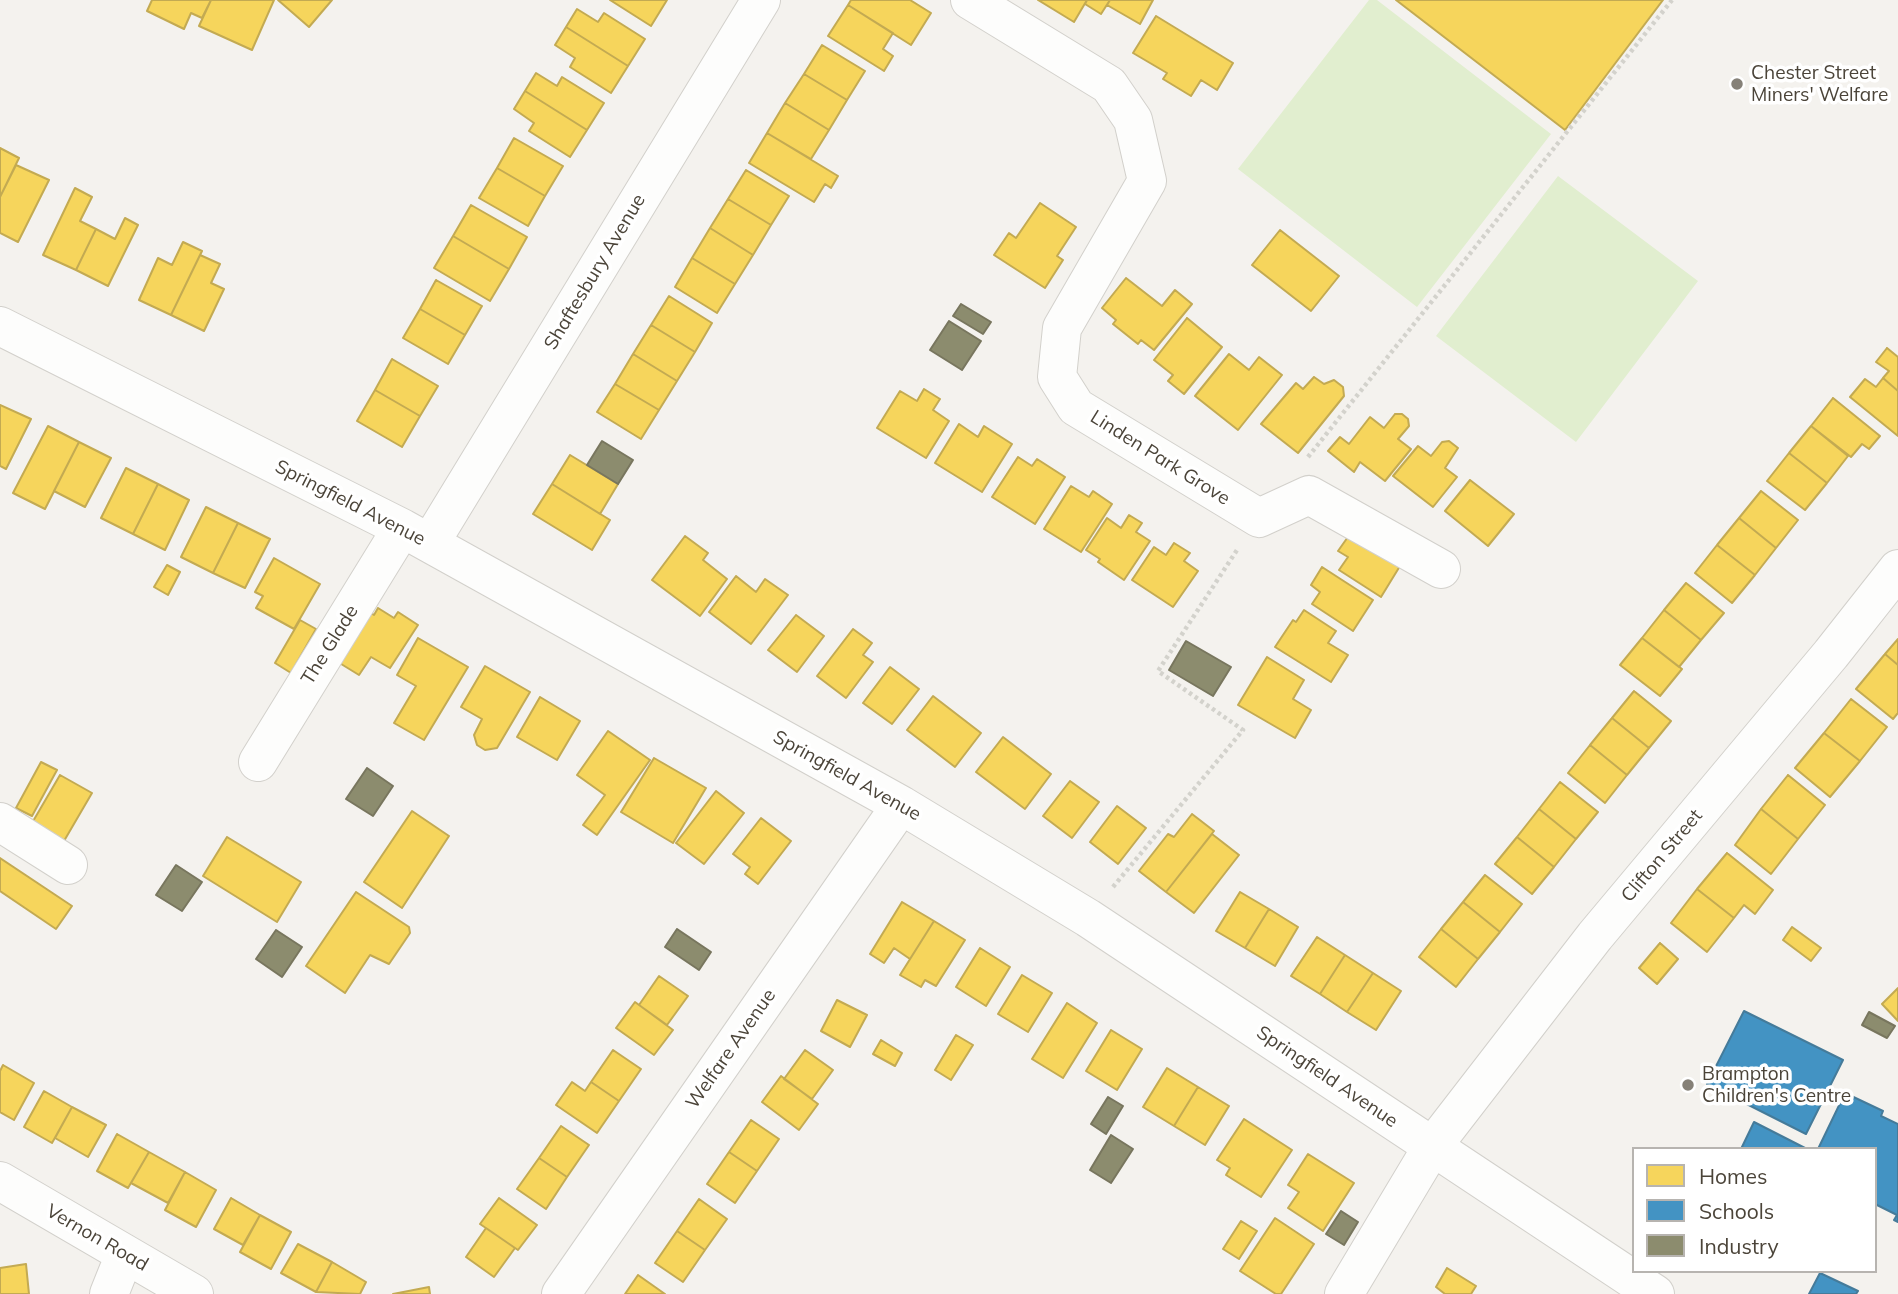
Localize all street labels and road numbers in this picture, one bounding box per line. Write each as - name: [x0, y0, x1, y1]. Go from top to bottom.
- street label: Shaftesbury Avenue: [539, 190, 651, 354]
- street label: Linden Park Grove: [1086, 406, 1234, 510]
- street label: Springfield Avenue: [271, 455, 429, 551]
- street label: The Glade: [297, 601, 363, 689]
- street label: Springfield Avenue: [769, 726, 925, 826]
- street label: Clifton Street: [1617, 805, 1707, 907]
- street label: Welfare Avenue: [681, 985, 781, 1113]
- street label: Springfield Avenue: [1252, 1021, 1402, 1133]
- street label: Vernon Road: [42, 1200, 152, 1276]

